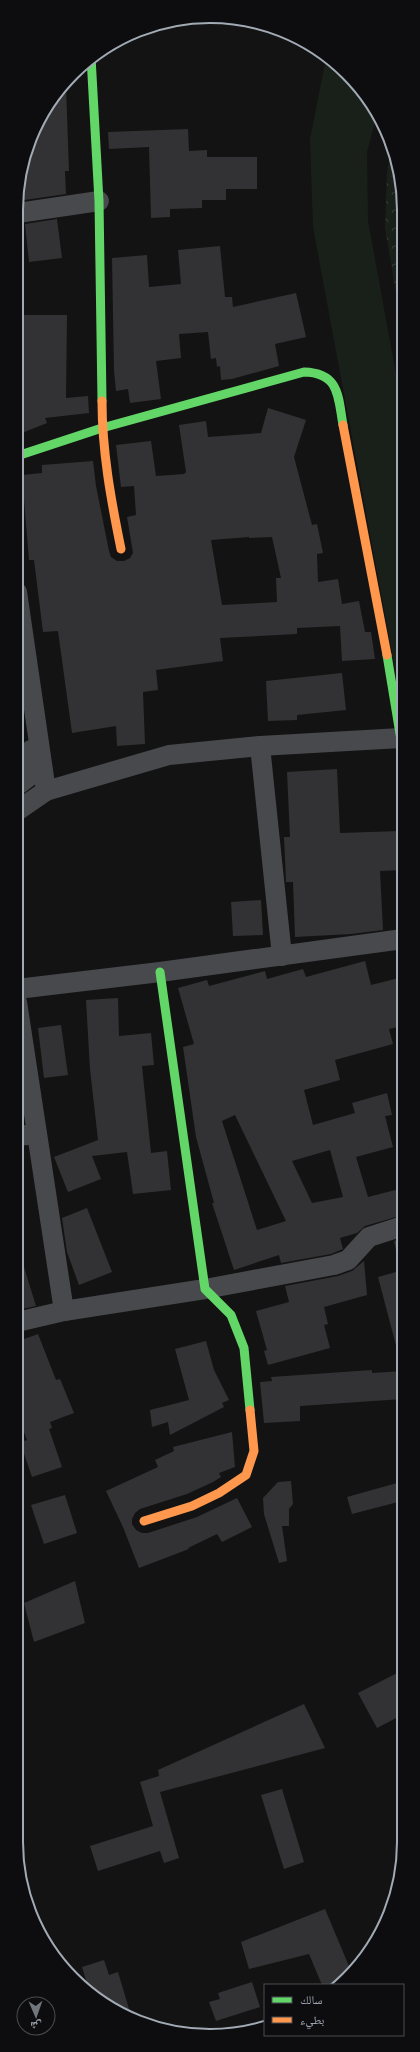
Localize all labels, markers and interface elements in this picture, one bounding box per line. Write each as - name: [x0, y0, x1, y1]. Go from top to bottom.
- legend: [264, 1984, 404, 2036]
- text: سالك: [300, 1993, 322, 2007]
- north arrow: [16, 1996, 56, 2036]
- text: بطيء: [300, 2013, 324, 2030]
- text: ش: [30, 2018, 42, 2032]

